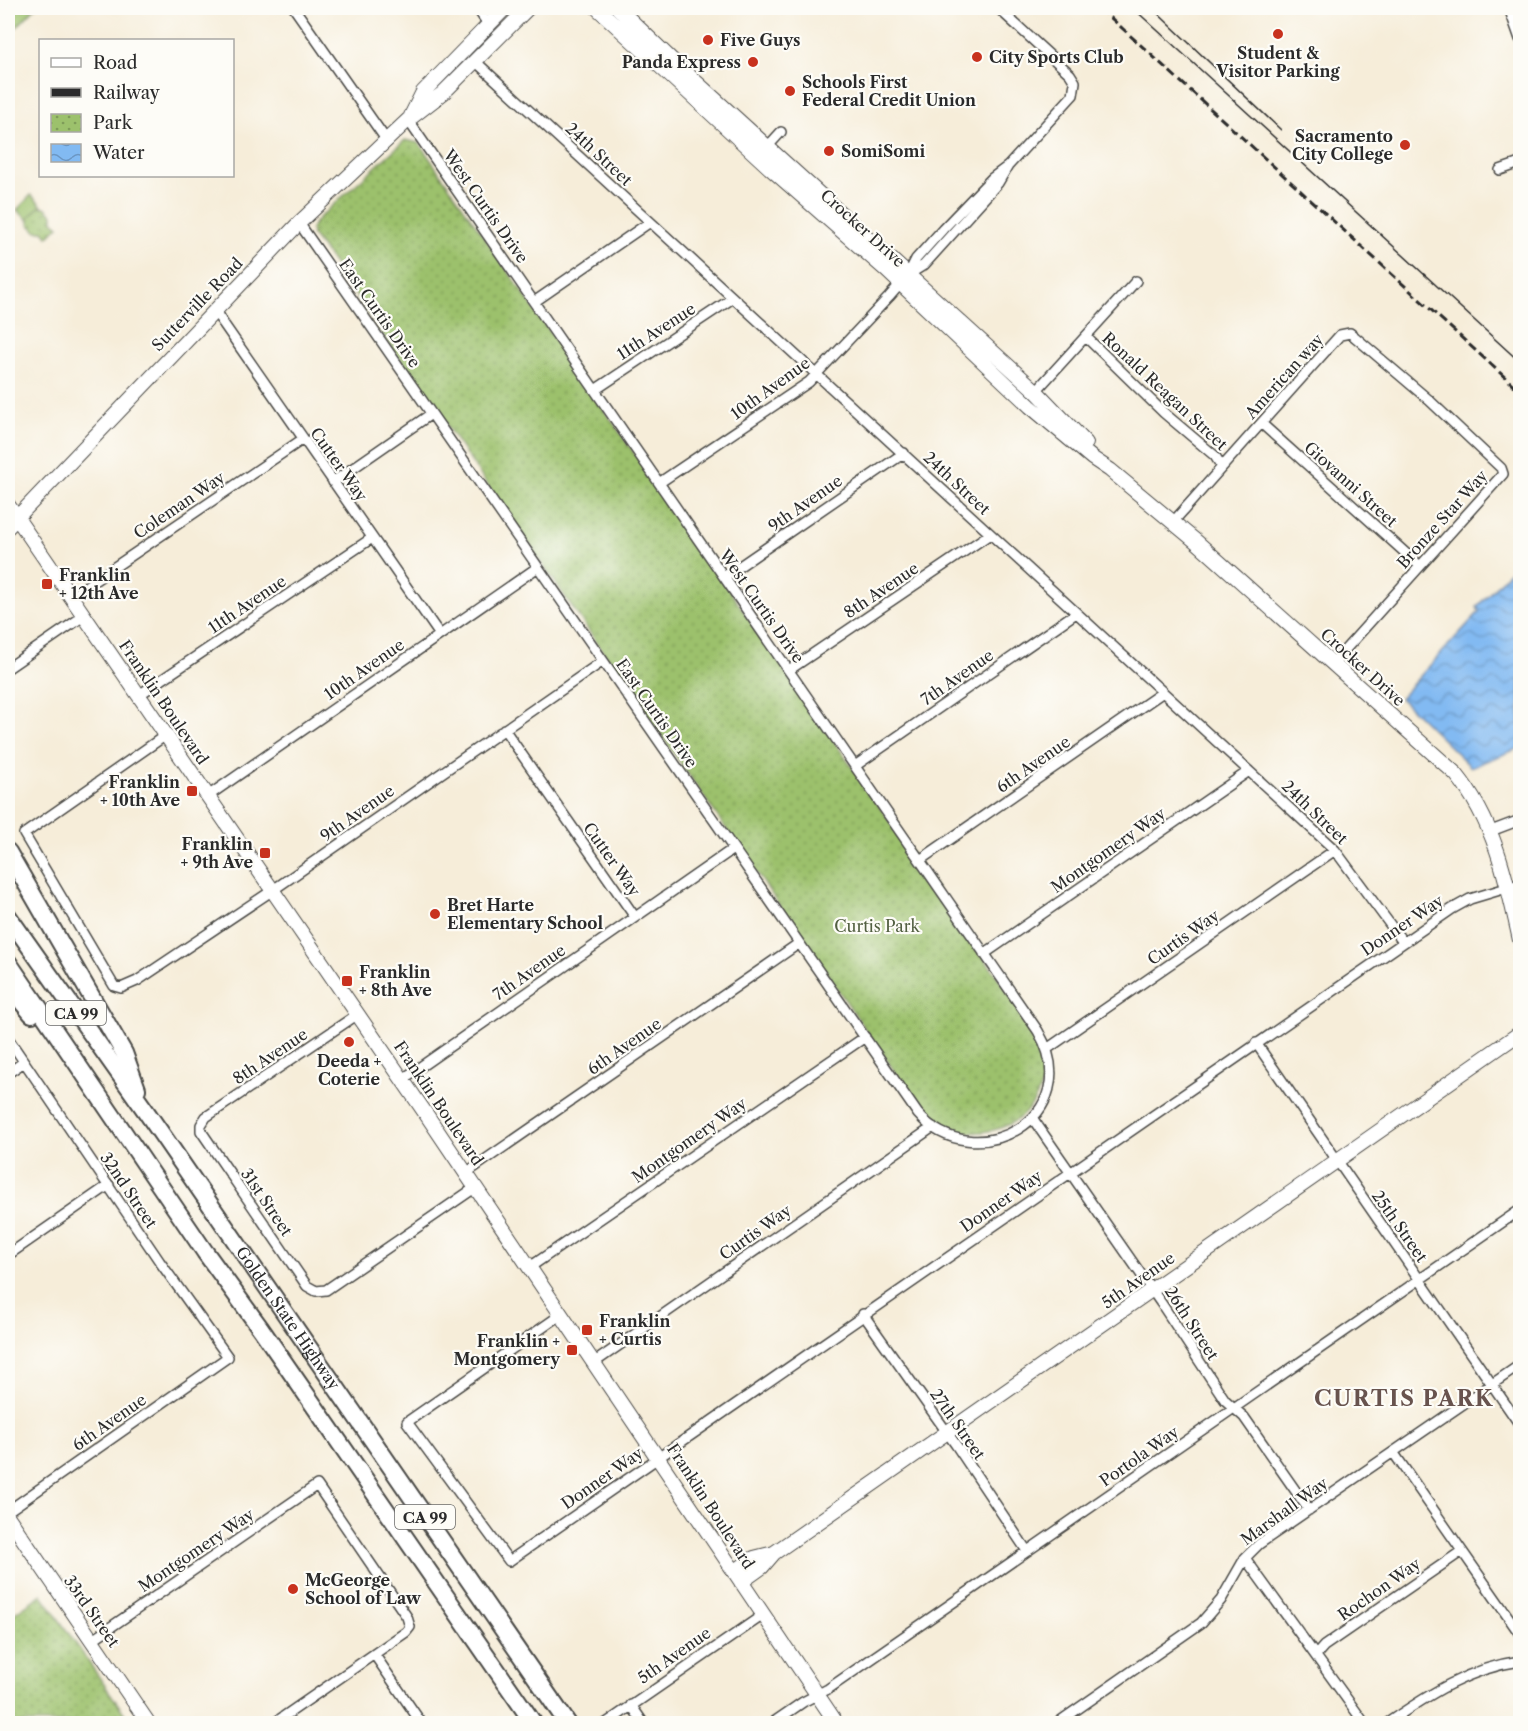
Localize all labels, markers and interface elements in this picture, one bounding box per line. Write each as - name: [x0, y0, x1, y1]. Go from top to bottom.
- marker: Student & Visitor Parking: [1271, 27, 1285, 41]
- place label: Five Guys: [720, 30, 801, 50]
- marker: Five Guys: [701, 33, 715, 47]
- legend: [39, 39, 234, 177]
- place label: Student & Visitor Parking: [1215, 43, 1340, 81]
- place label: City Sports Club: [989, 47, 1124, 67]
- marker: City Sports Club: [970, 50, 984, 64]
- text: Road: [93, 52, 138, 74]
- place label: Panda Express: [622, 52, 741, 72]
- marker: Panda Express: [746, 55, 760, 69]
- place label: Schools First Federal Credit Union: [802, 72, 976, 110]
- text: Railway: [93, 82, 161, 104]
- marker: Schools First Federal Credit Union: [783, 84, 797, 98]
- text: Park: [93, 112, 134, 134]
- street label: 24th Street: [562, 118, 637, 190]
- place label: Sacramento City College: [1292, 126, 1393, 164]
- marker: Sacramento City College: [1398, 138, 1412, 152]
- place label: SomiSomi: [841, 141, 925, 161]
- text: Water: [92, 142, 145, 164]
- street label: West Curtis Drive: [439, 144, 533, 267]
- marker: SomiSomi: [822, 144, 836, 158]
- street label: Crocker Drive: [817, 185, 909, 271]
- street label: Sutterville Road: [147, 253, 247, 355]
- street label: East Curtis Drive: [335, 255, 425, 371]
- street label: 11th Avenue: [613, 298, 699, 364]
- street label: Ronald Reagan Street: [1098, 328, 1232, 454]
- street label: American way: [1240, 328, 1328, 423]
- street label: 10th Avenue: [726, 353, 814, 423]
- street label: Cutter Way: [306, 423, 372, 506]
- street label: Giovanni Street: [1300, 437, 1402, 531]
- street label: 24th Street: [920, 447, 995, 519]
- street label: Bronze Star Way: [1392, 465, 1492, 572]
- street label: Coleman Way: [130, 466, 229, 543]
- street label: 9th Avenue: [764, 470, 846, 536]
- street label: West Curtis Drive: [715, 544, 809, 667]
- street label: 8th Avenue: [840, 558, 922, 622]
- place label: Franklin + 12th Ave: [59, 565, 139, 603]
- street label: 11th Avenue: [204, 571, 290, 637]
- marker: Franklin + 12th Ave: [40, 577, 54, 591]
- street label: Crocker Drive: [1317, 624, 1409, 710]
- street label: 10th Avenue: [320, 634, 408, 704]
- street label: Franklin Boulevard: [115, 636, 213, 768]
- street label: 7th Avenue: [917, 645, 997, 709]
- street label: East Curtis Drive: [612, 655, 702, 771]
- street label: 6th Avenue: [992, 731, 1074, 797]
- place label: Franklin + 10th Ave: [100, 772, 180, 810]
- street label: 24th Street: [1278, 776, 1352, 849]
- street label: 9th Avenue: [316, 780, 398, 846]
- marker: Franklin + 10th Ave: [185, 784, 199, 798]
- street label: Montgomery Way: [1047, 802, 1170, 897]
- street label: Cutter Way: [579, 818, 645, 901]
- place label: Franklin + 9th Ave: [181, 834, 253, 872]
- marker: Franklin + 9th Ave: [258, 846, 272, 860]
- street label: Donner Way: [1357, 890, 1448, 960]
- place label: Bret Harte Elementary School: [447, 895, 603, 933]
- street label: Curtis Way: [1143, 904, 1224, 969]
- marker: Bret Harte Elementary School: [428, 907, 442, 921]
- park label: Curtis Park: [834, 916, 920, 936]
- street label: 7th Avenue: [489, 940, 569, 1004]
- place label: Franklin + 8th Ave: [359, 962, 432, 1000]
- marker: Franklin + 8th Ave: [340, 974, 354, 988]
- road number: CA 99: [46, 1001, 106, 1025]
- street label: 6th Avenue: [583, 1013, 665, 1079]
- street label: 8th Avenue: [229, 1024, 311, 1088]
- marker: Deeda + Coterie: [342, 1035, 356, 1049]
- street label: Franklin Boulevard: [390, 1037, 488, 1169]
- place label: Deeda + Coterie: [317, 1051, 381, 1089]
- street label: Montgomery Way: [628, 1092, 751, 1187]
- street label: 32nd Street: [96, 1148, 162, 1232]
- street label: 31st Street: [237, 1164, 297, 1240]
- street label: Donner Way: [956, 1165, 1046, 1236]
- street label: 25th Street: [1368, 1186, 1432, 1266]
- street label: Curtis Way: [715, 1199, 796, 1264]
- street label: Golden State Highway: [232, 1242, 345, 1394]
- street label: 5th Avenue: [1098, 1247, 1179, 1313]
- street label: 26th Street: [1161, 1282, 1223, 1364]
- place label: Franklin + Curtis: [599, 1311, 670, 1349]
- marker: Franklin + Curtis: [580, 1323, 594, 1337]
- place label: Franklin + Montgomery: [453, 1331, 561, 1369]
- marker: Franklin + Montgomery: [565, 1343, 579, 1357]
- street label: 27th Street: [926, 1385, 990, 1464]
- district label: CURTIS PARK: [1314, 1385, 1494, 1412]
- street label: 6th Avenue: [68, 1389, 150, 1455]
- street label: Portola Way: [1096, 1421, 1183, 1491]
- street label: Franklin Boulevard: [663, 1439, 759, 1573]
- street label: Donner Way: [557, 1442, 647, 1513]
- street label: Marshall Way: [1237, 1472, 1332, 1549]
- street label: Montgomery Way: [134, 1503, 259, 1596]
- road number: CA 99: [395, 1505, 455, 1529]
- street label: Rochon Way: [1334, 1553, 1425, 1625]
- place label: McGeorge School of Law: [305, 1570, 422, 1608]
- street label: 33rd Street: [60, 1571, 124, 1651]
- marker: McGeorge School of Law: [286, 1582, 300, 1596]
- street label: 5th Avenue: [634, 1622, 715, 1688]

